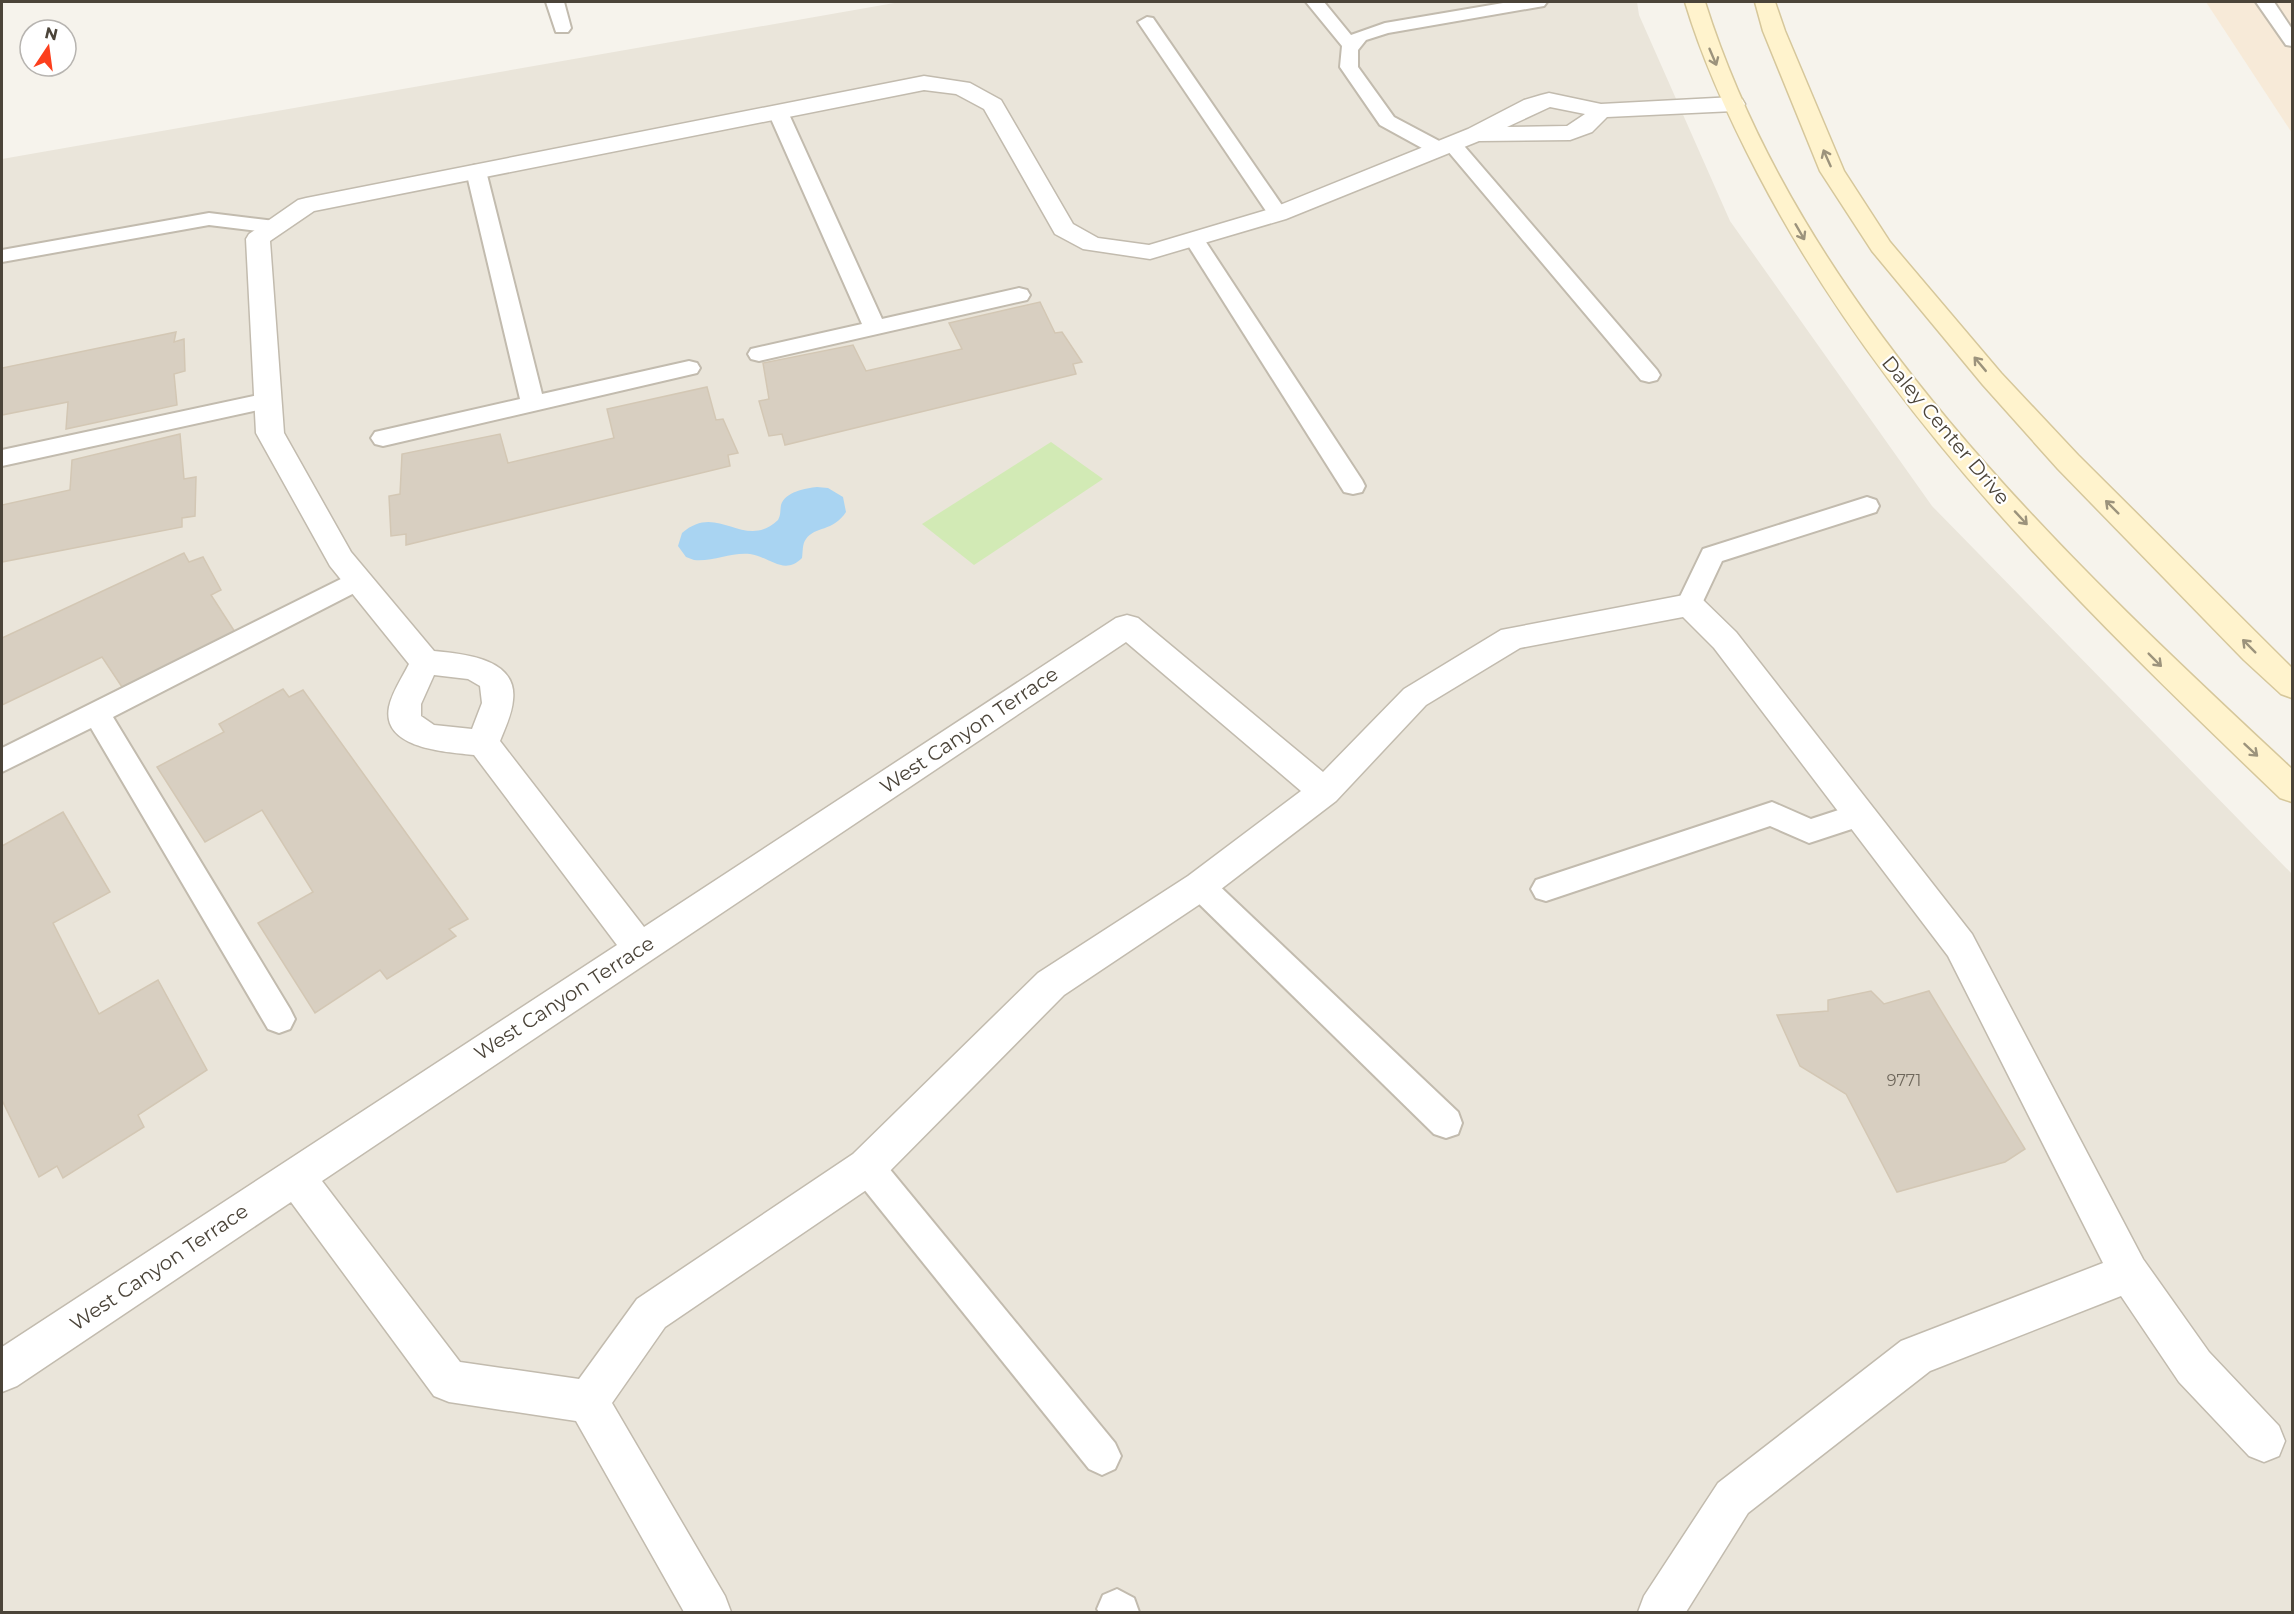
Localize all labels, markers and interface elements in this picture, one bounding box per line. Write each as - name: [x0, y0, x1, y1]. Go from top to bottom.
- north arrow: [18, 18, 78, 78]
- text: N: [43, 23, 60, 45]
- one-way arrow: [1709, 48, 1720, 66]
- one-way arrow: [1820, 149, 1832, 167]
- one-way arrow: [1794, 223, 1806, 240]
- street label: Daley Center Drive: [1877, 351, 2015, 509]
- one-way arrow: [1973, 357, 1987, 372]
- one-way arrow: [2105, 500, 2120, 515]
- one-way arrow: [2014, 511, 2028, 526]
- one-way arrow: [2242, 639, 2257, 654]
- one-way arrow: [2147, 653, 2162, 668]
- street label: West Canyon Terrace: [875, 661, 1063, 799]
- one-way arrow: [2243, 743, 2258, 757]
- street label: West Canyon Terrace: [470, 931, 658, 1065]
- house number: 9771: [1887, 1071, 1921, 1090]
- street label: West Canyon Terrace: [65, 1198, 253, 1336]

